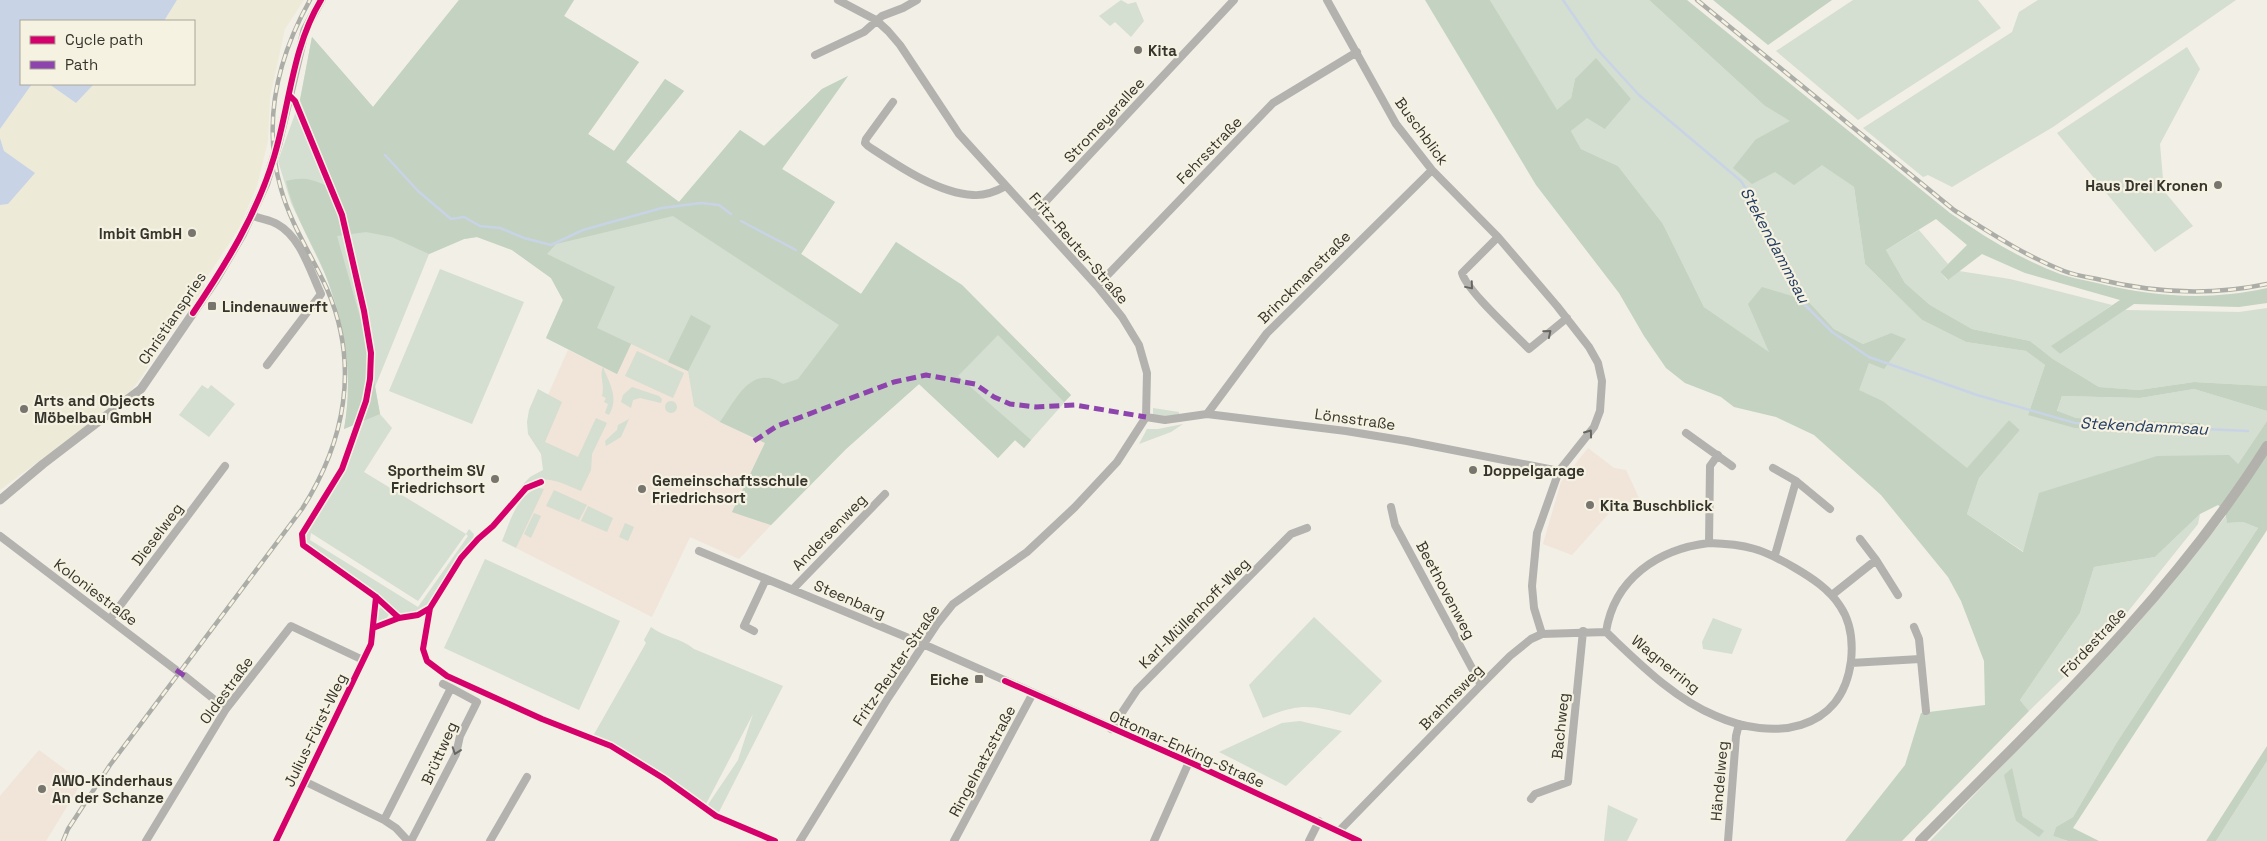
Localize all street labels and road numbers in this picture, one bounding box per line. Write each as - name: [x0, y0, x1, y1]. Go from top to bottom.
- street label: Stromeyerallee: [1060, 73, 1148, 167]
- street label: Buschblick: [1391, 93, 1453, 169]
- street label: Fehrsstraße: [1172, 112, 1246, 188]
- street label: Fritz-Reuter-Straße: [1025, 188, 1133, 308]
- street label: Brinckmanstraße: [1254, 227, 1354, 327]
- street label: Christianspries: [134, 268, 210, 368]
- street label: Lönsstraße: [1313, 404, 1397, 434]
- street label: Andersenweg: [788, 490, 870, 574]
- street label: Dieselweg: [127, 499, 187, 569]
- street label: Beethovenweg: [1412, 538, 1480, 642]
- street label: Koloniestraße: [50, 554, 142, 630]
- street label: Karl-Müllenhoff-Weg: [1135, 554, 1253, 672]
- street label: Steenbarg: [811, 575, 889, 623]
- street label: Fritz-Reuter-Straße: [848, 601, 944, 729]
- street label: Fördestraße: [2056, 603, 2130, 681]
- street label: Wagnerring: [1628, 631, 1704, 697]
- street label: Oldestraße: [195, 652, 257, 728]
- street label: Brahmsweg: [1415, 660, 1487, 734]
- street label: Julius-Fürst-Weg: [279, 670, 351, 790]
- street label: Bachweg: [1547, 692, 1573, 760]
- street label: Ringelnatzstraße: [945, 702, 1019, 820]
- street label: Ottomar-Enking-Straße: [1106, 706, 1268, 792]
- street label: Brüttweg: [417, 719, 461, 787]
- street label: Händelweg: [1706, 740, 1732, 822]

